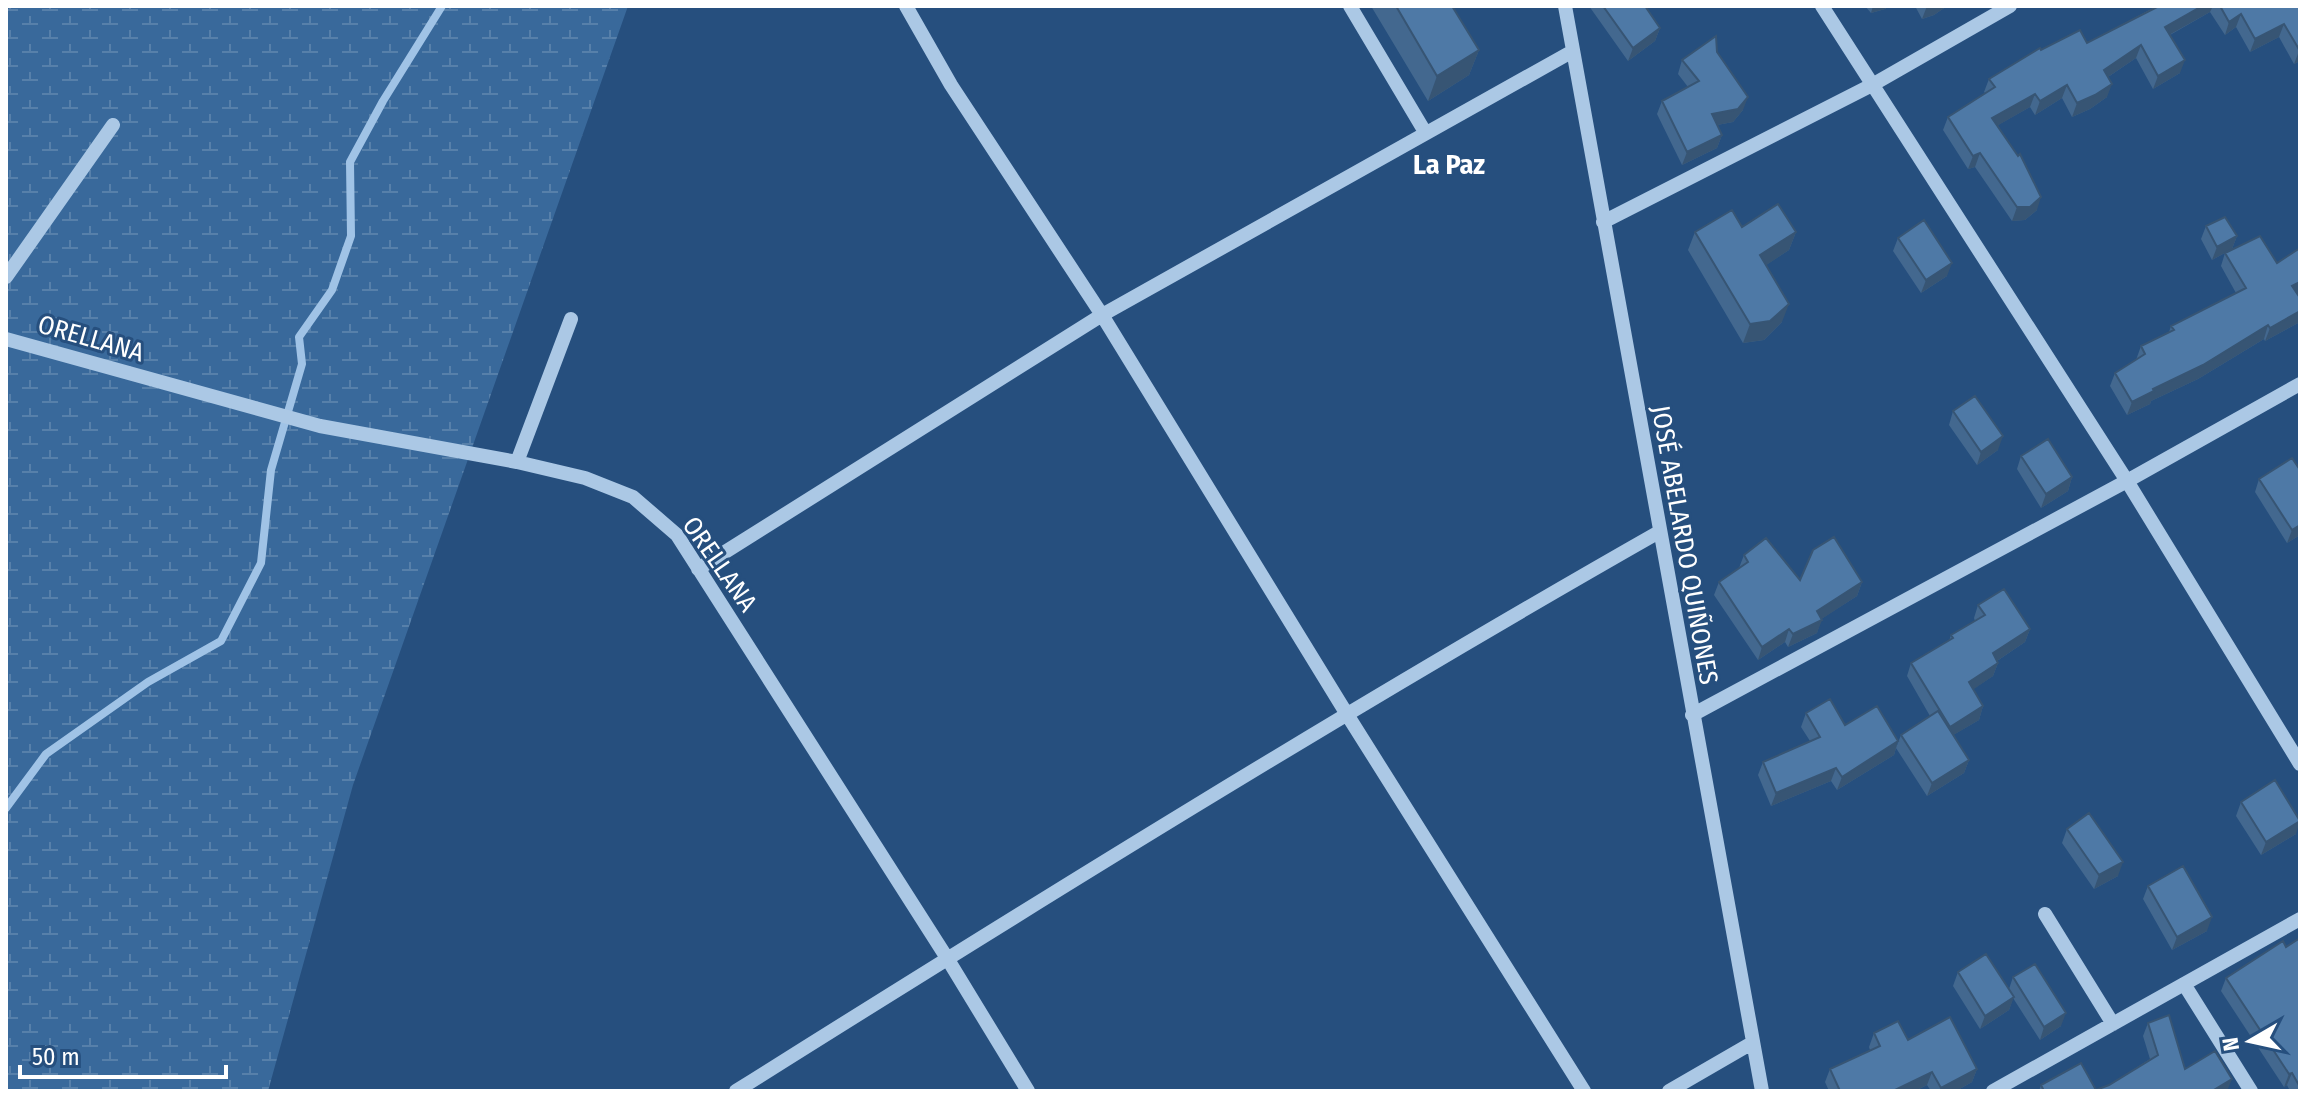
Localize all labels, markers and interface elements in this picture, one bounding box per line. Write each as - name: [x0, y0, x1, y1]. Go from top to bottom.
- district label: La Paz: [1413, 148, 1485, 181]
- street label: ORELLANA: [34, 309, 148, 368]
- street label: JOSÉ ABELARDO QUIÑONES: [1645, 403, 1724, 687]
- street label: ORELLANA: [676, 511, 764, 618]
- north arrow: [2210, 1001, 2290, 1081]
- scale bar: [20, 1029, 226, 1079]
- text: N: [2216, 1035, 2245, 1053]
- text: 50 m: [32, 1043, 80, 1071]

